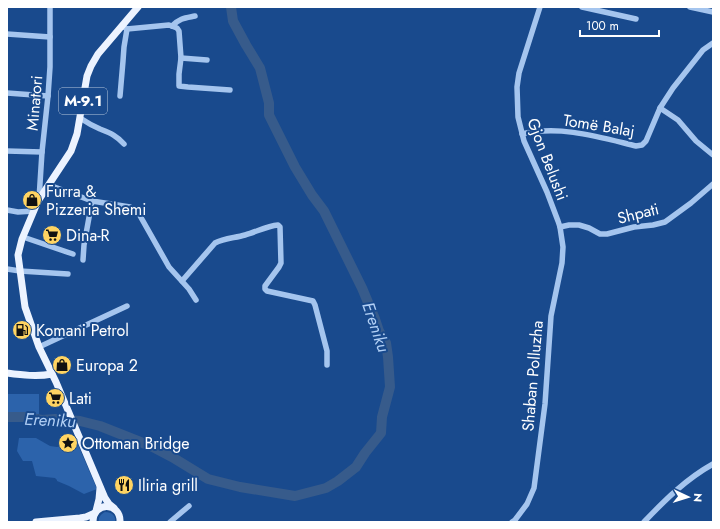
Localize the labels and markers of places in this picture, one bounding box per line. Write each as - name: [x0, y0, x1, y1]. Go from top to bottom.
- place label: Furra & Pizzeria Shemi: [46, 180, 146, 221]
- shop icon: Furra & Pizzeria Shemi: [21, 189, 43, 211]
- supermarket icon: Dina-R: [41, 224, 63, 246]
- place label: Dina-R: [66, 224, 109, 247]
- fuel station icon: Komani Petrol: [11, 319, 33, 341]
- place label: Komani Petrol: [36, 319, 129, 342]
- shop icon: Europa 2: [51, 354, 73, 376]
- place label: Europa 2: [76, 354, 138, 377]
- supermarket icon: Lati: [44, 387, 66, 409]
- place label: Lati: [69, 387, 92, 410]
- place icon: Ottoman Bridge: [57, 432, 79, 454]
- place label: Ottoman Bridge: [82, 432, 190, 455]
- restaurant icon: Iliria grill: [113, 474, 135, 496]
- place label: Iliria grill: [138, 474, 198, 497]

